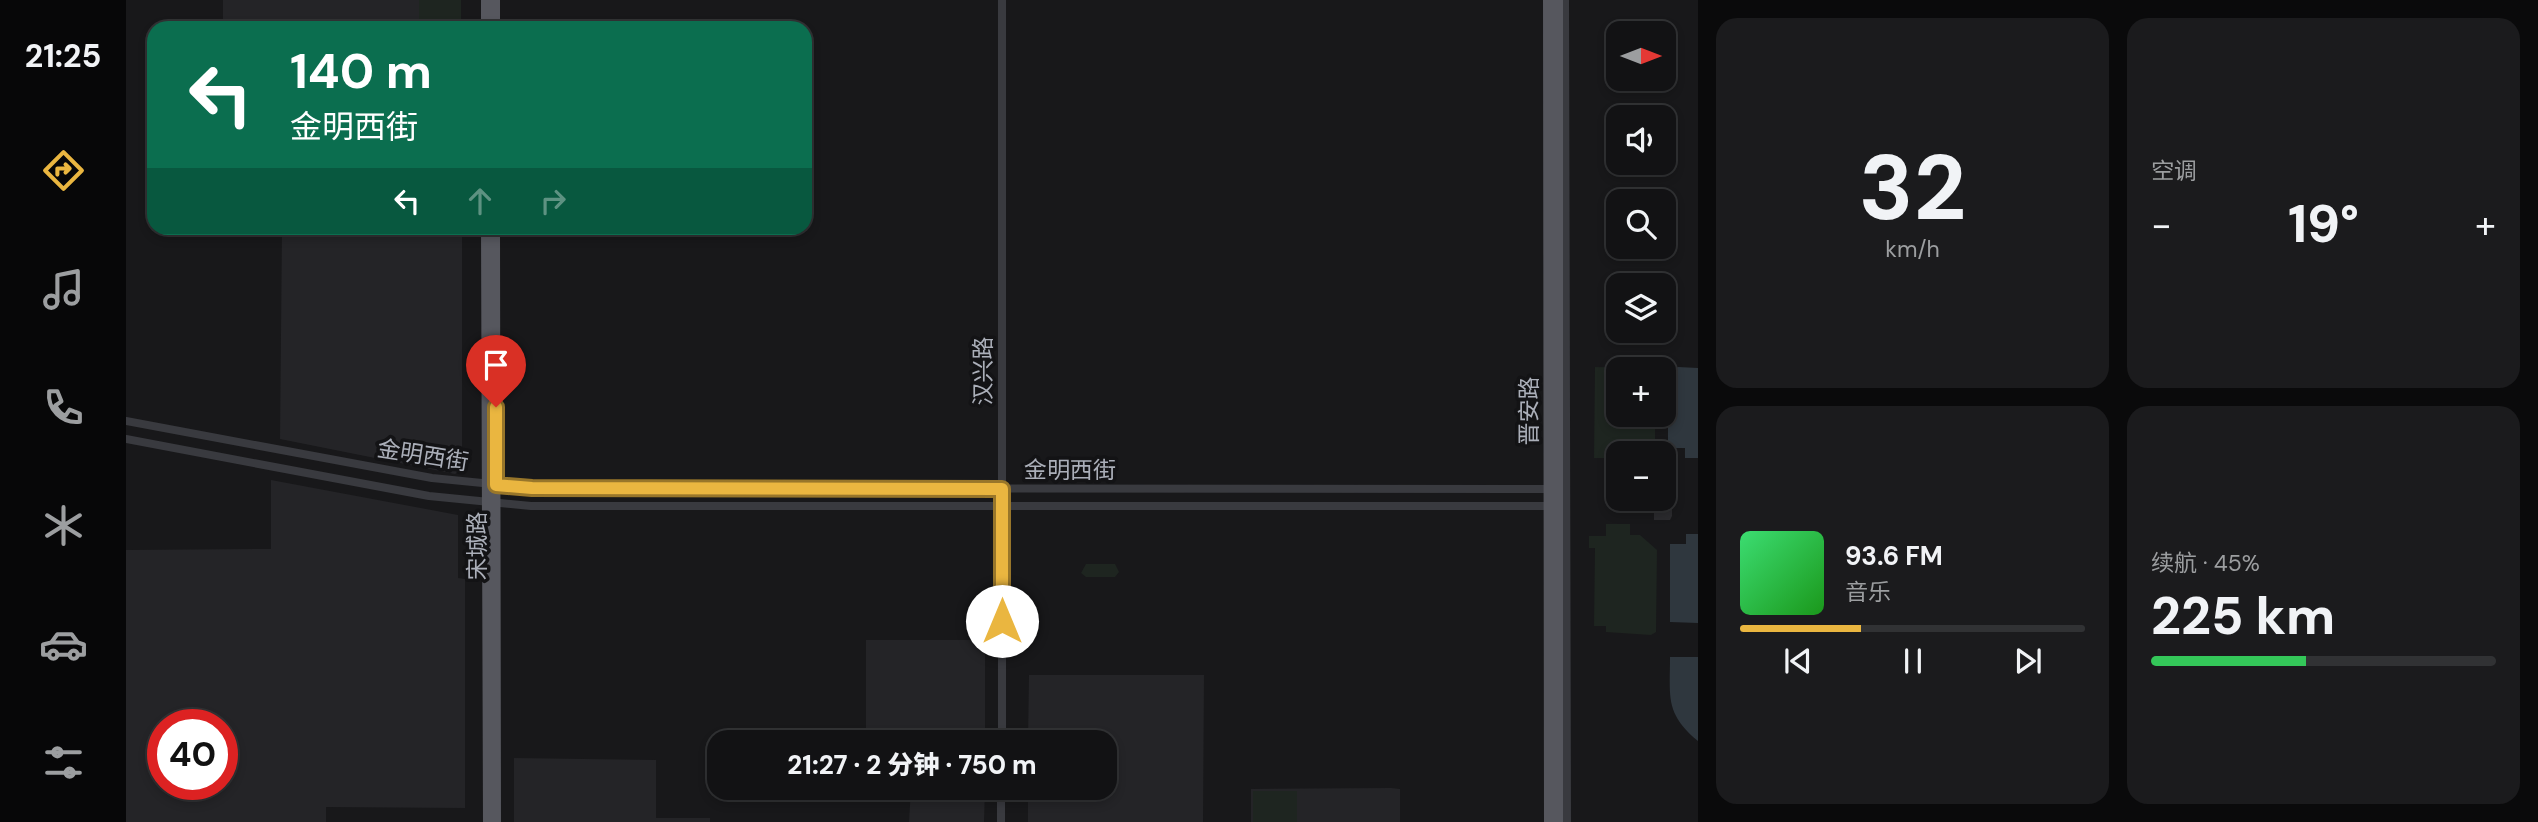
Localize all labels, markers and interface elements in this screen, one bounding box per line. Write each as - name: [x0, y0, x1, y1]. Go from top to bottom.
- north arrow: [1606, 21, 1676, 91]
- map controls: [1606, 21, 1676, 511]
- text: 21:25: [25, 35, 101, 77]
- text: 140 m: [290, 39, 432, 103]
- icon: left: [175, 49, 266, 140]
- button: sound: [1606, 105, 1676, 175]
- text: 金明西街: [290, 106, 418, 148]
- text: 32: [1859, 129, 1966, 247]
- icon: directions: [39, 146, 88, 195]
- text: 空调: [2151, 156, 2197, 186]
- icon: left: [388, 182, 426, 220]
- icon: ahead: [461, 182, 499, 220]
- icon: right: [534, 182, 572, 220]
- button: search: [1606, 189, 1676, 259]
- text: 19°: [2288, 190, 2359, 258]
- text: −: [2151, 200, 2172, 250]
- text: +: [2475, 200, 2496, 250]
- text: km/h: [1885, 234, 1940, 264]
- icon: music: [39, 265, 88, 314]
- button: layers: [1606, 273, 1676, 343]
- pin: [466, 335, 526, 407]
- street label: 汉兴路: [968, 337, 998, 406]
- icon: arrive: [477, 346, 515, 384]
- button: +: [1606, 357, 1676, 427]
- street label: 晋安路: [1514, 377, 1544, 446]
- icon: phone: [39, 383, 88, 432]
- street label: 金明西街: [375, 433, 471, 477]
- button: −: [1606, 441, 1676, 511]
- street label: 金明西街: [1024, 455, 1116, 485]
- icon: climate: [39, 501, 88, 550]
- street label: 宋城路: [462, 512, 492, 581]
- text: 93.6 FM: [1845, 539, 1943, 573]
- text: 续航 · 45%: [2151, 548, 2260, 578]
- text: 音乐: [1845, 577, 1891, 607]
- text: 225 km: [2151, 582, 2335, 650]
- position arrow: [965, 584, 1039, 658]
- icon: car: [39, 620, 88, 669]
- icon: previous: [1779, 642, 1817, 680]
- icon: pause: [1894, 642, 1932, 680]
- icon: next: [2009, 642, 2047, 680]
- speed limit sign: 40: [147, 709, 238, 800]
- icon: filters: [39, 738, 88, 787]
- text: 21:27 · 2 分钟 · 750 m: [787, 748, 1037, 782]

